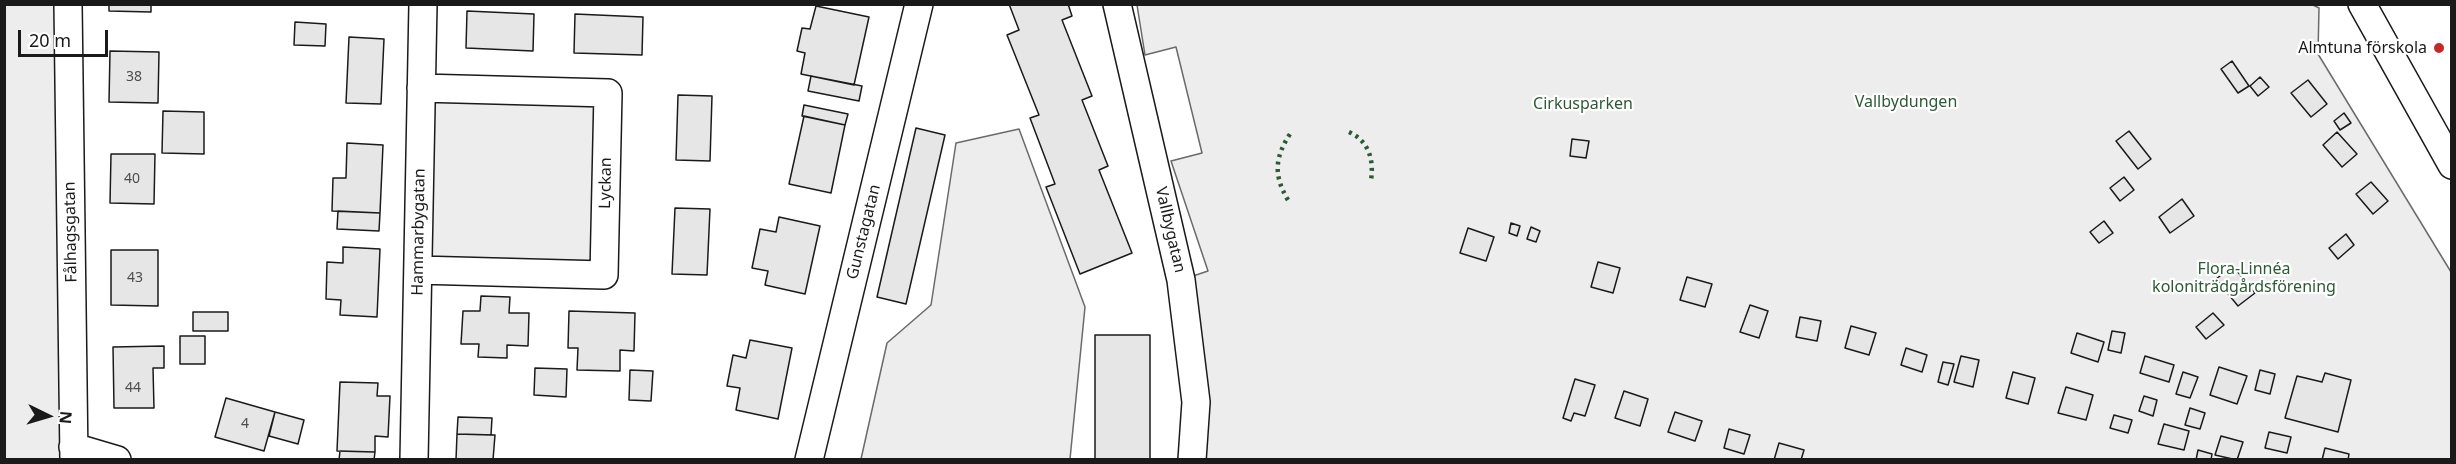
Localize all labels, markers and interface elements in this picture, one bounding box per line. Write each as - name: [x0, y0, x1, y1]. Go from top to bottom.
- scale bar: [21, 18, 111, 56]
- text: 20 m: [29, 28, 71, 52]
- place label: Almtuna förskola: [2298, 38, 2427, 58]
- marker: Almtuna förskola: [2432, 41, 2446, 55]
- house number: 38: [126, 69, 142, 85]
- park label: Vallbydungen: [1855, 92, 1957, 112]
- park label: Cirkusparken: [1533, 94, 1633, 114]
- street label: Lyckan: [596, 157, 616, 209]
- street label: Hammarbygatan: [408, 168, 430, 296]
- house number: 40: [124, 171, 140, 187]
- street label: Fålhagsgatan: [61, 181, 81, 283]
- street label: Gunstagatan: [843, 182, 885, 282]
- street label: Vallbygatan: [1151, 185, 1189, 275]
- park label: Flora-Linnéa koloniträdgårdsförening: [2152, 259, 2336, 297]
- house number: 43: [127, 270, 143, 286]
- house number: 44: [125, 380, 141, 396]
- north arrow: [18, 386, 78, 446]
- text: N: [54, 410, 77, 425]
- house number: 4: [241, 416, 249, 432]

